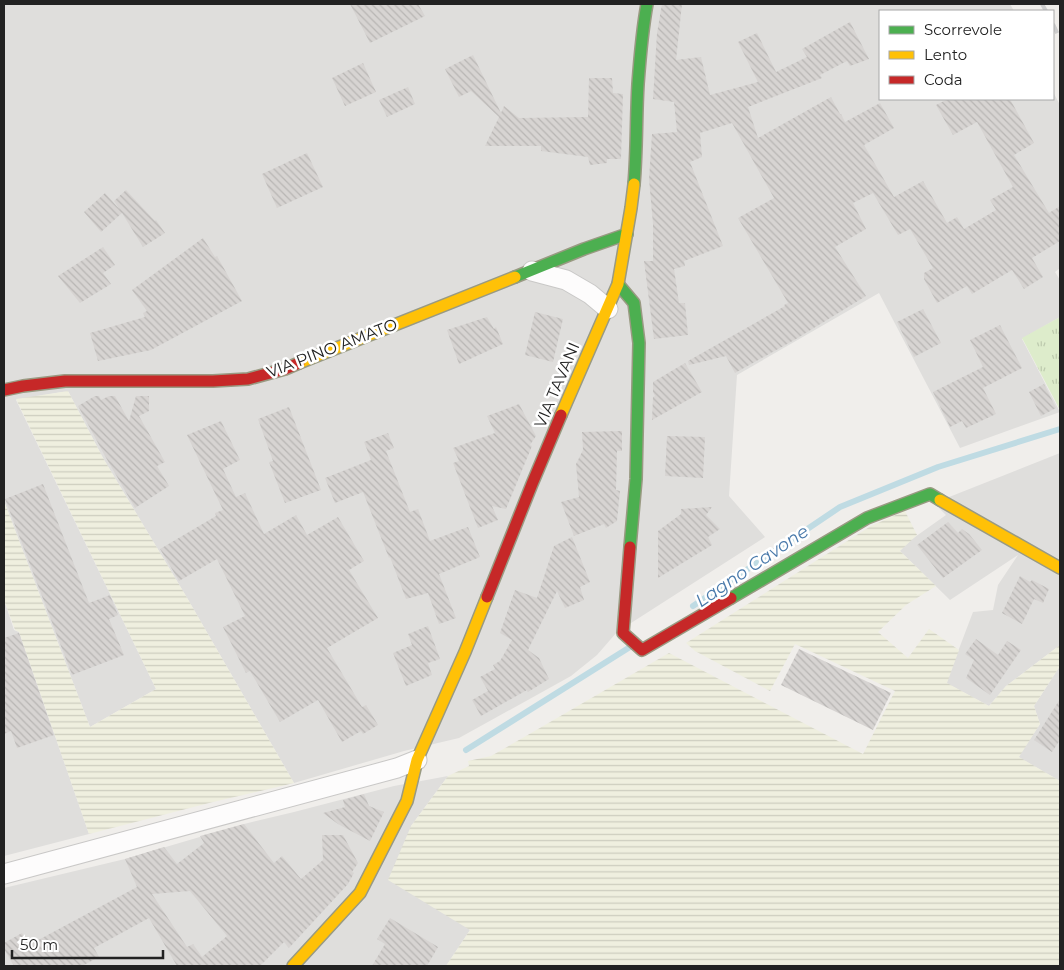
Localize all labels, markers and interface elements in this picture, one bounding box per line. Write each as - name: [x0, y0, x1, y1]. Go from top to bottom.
- legend: [879, 10, 1054, 100]
- text: Scorrevole: [924, 20, 1002, 39]
- text: Lento: [924, 45, 967, 64]
- text: Coda: [924, 70, 963, 89]
- street label: VIA PINO AMATO: [264, 314, 400, 382]
- street label: VIA TAVANI: [531, 339, 583, 431]
- water label: Lagno Cavone: [691, 520, 813, 612]
- scale bar: [12, 928, 164, 960]
- text: 50 m: [20, 935, 58, 954]

